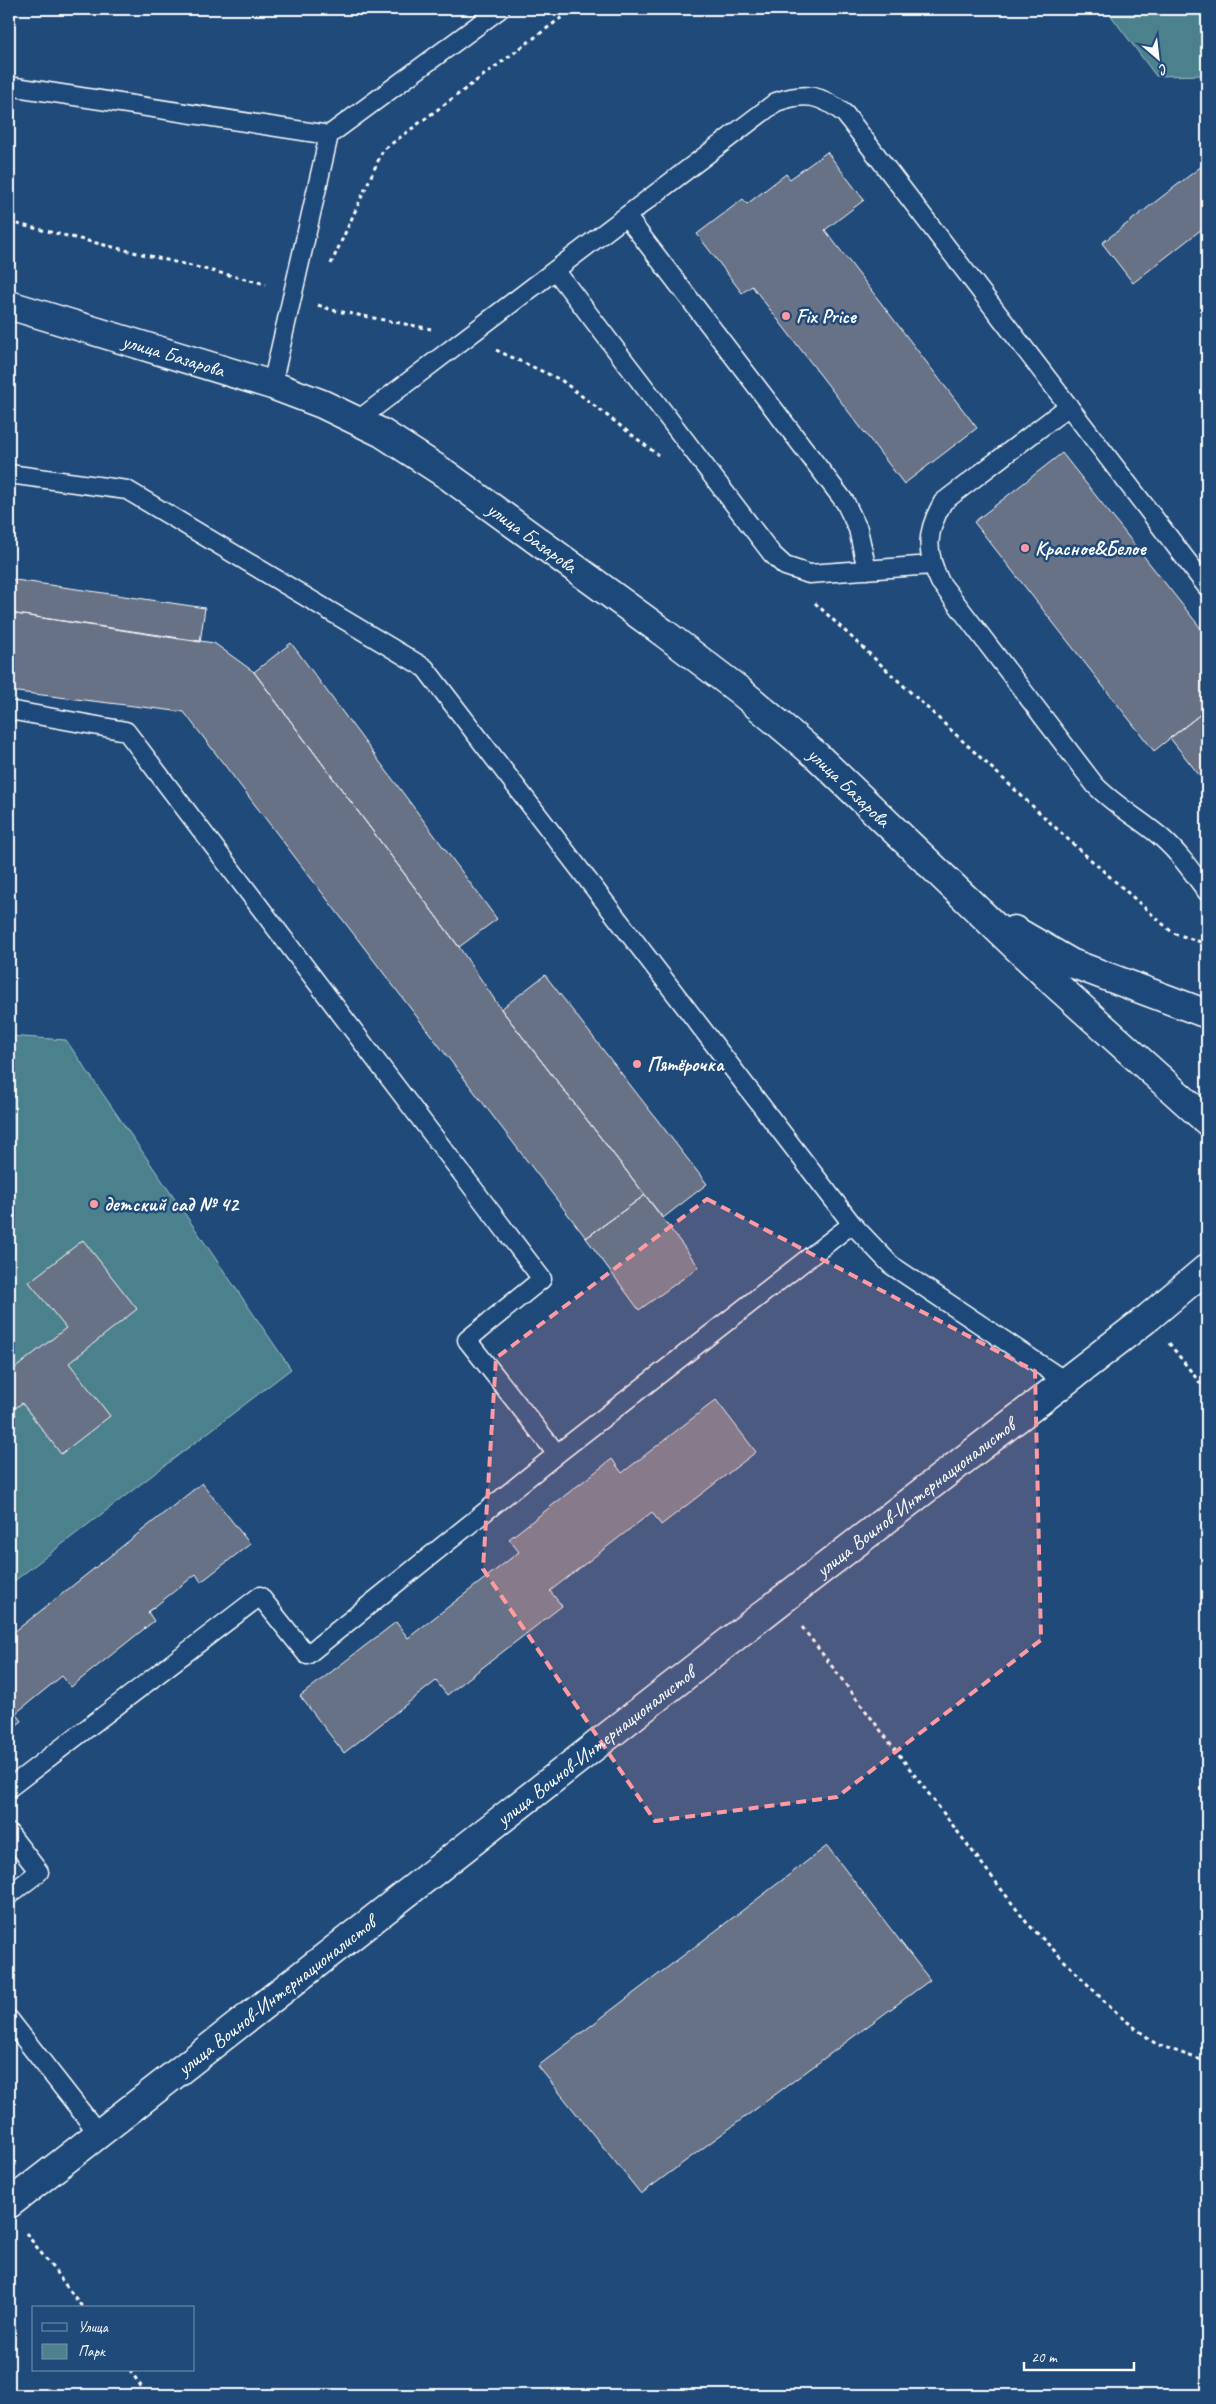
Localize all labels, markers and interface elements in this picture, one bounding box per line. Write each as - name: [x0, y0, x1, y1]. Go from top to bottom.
- north arrow: [1134, 32, 1184, 82]
- text: С: [1155, 60, 1171, 79]
- place label: Fix Price: [796, 304, 857, 329]
- marker: Fix Price: [780, 310, 792, 322]
- street label: улица Базарова: [119, 328, 229, 383]
- street label: улица Базарова: [482, 496, 583, 579]
- place label: Красное&Белое: [1035, 536, 1147, 561]
- marker: Красное&Белое: [1019, 542, 1031, 554]
- street label: улица Базарова: [802, 741, 897, 833]
- place label: Пятёрочка: [647, 1052, 725, 1077]
- marker: Пятёрочка: [631, 1058, 643, 1070]
- place label: детский сад № 42: [104, 1192, 240, 1217]
- marker: детский сад № 42: [88, 1198, 100, 1210]
- street label: улица Воинов-Интернационалистов: [810, 1410, 1024, 1583]
- street label: улица Воинов-Интернационалистов: [490, 1658, 703, 1832]
- street label: улица Воинов-Интернационалистов: [171, 1907, 384, 2081]
- legend: [32, 2306, 195, 2372]
- text: Улица: [78, 2318, 109, 2337]
- scale bar: [1024, 2339, 1134, 2371]
- text: Парк: [78, 2342, 106, 2361]
- text: 20 m: [1031, 2348, 1058, 2367]

